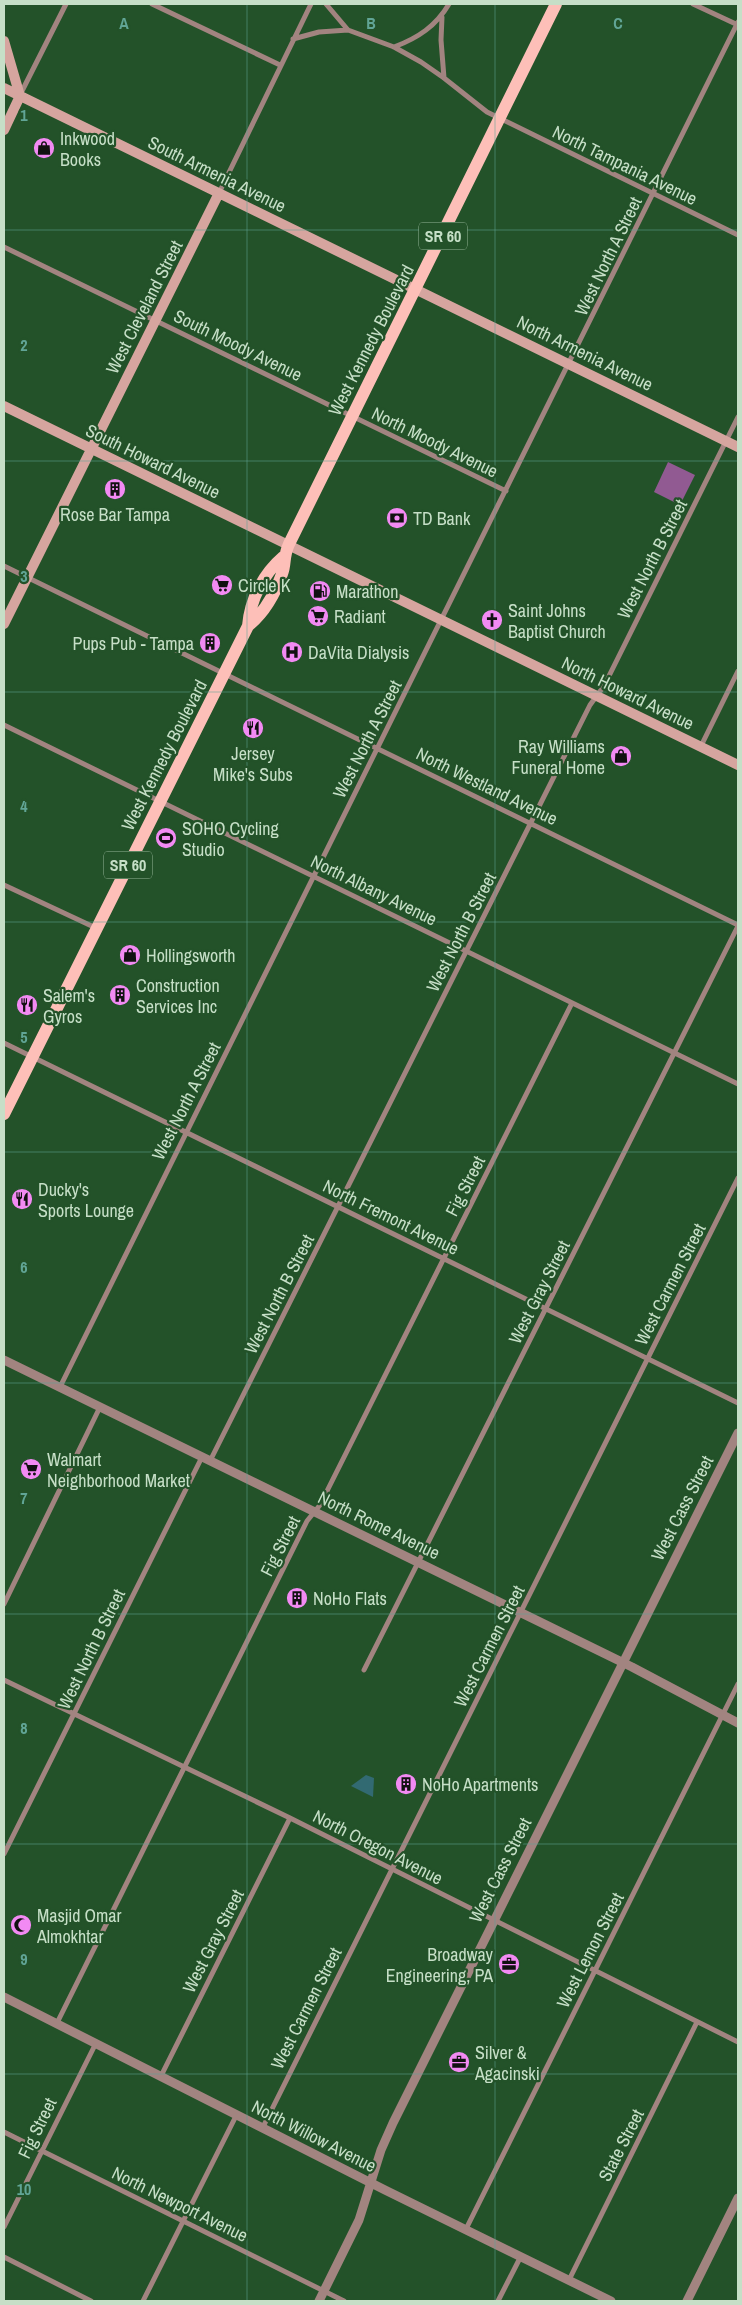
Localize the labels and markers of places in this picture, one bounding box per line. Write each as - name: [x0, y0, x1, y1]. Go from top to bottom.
- place label: Inkwood Books: [60, 126, 115, 172]
- shop icon: Inkwood Books: [32, 136, 56, 160]
- building icon: Rose Bar Tampa: [103, 477, 127, 501]
- place label: Rose Bar Tampa: [60, 502, 170, 527]
- bank icon: TD Bank: [385, 506, 409, 530]
- place label: TD Bank: [413, 506, 471, 531]
- supermarket icon: Circle K: [210, 573, 234, 597]
- place label: Circle K: [238, 573, 291, 598]
- fuel station icon: Marathon: [308, 579, 332, 603]
- place label: Marathon: [336, 579, 398, 604]
- place label: Saint Johns Baptist Church: [508, 598, 606, 644]
- supermarket icon: Radiant: [306, 604, 330, 628]
- place label: Radiant: [334, 604, 386, 629]
- church icon: Saint Johns Baptist Church: [480, 608, 504, 632]
- place label: Pups Pub - Tampa: [73, 631, 194, 656]
- building icon: Pups Pub - Tampa: [198, 631, 222, 655]
- hospital icon: DaVita Dialysis: [280, 640, 304, 664]
- place label: DaVita Dialysis: [308, 640, 409, 665]
- restaurant icon: Jersey Mike's Subs: [241, 716, 265, 740]
- place label: Ray Williams Funeral Home: [511, 734, 605, 780]
- place label: Jersey Mike's Subs: [213, 741, 293, 787]
- shop icon: Ray Williams Funeral Home: [609, 744, 633, 768]
- place label: SOHO Cycling Studio: [182, 816, 280, 862]
- sports icon: SOHO Cycling Studio: [154, 826, 178, 850]
- shop icon: Hollingsworth: [118, 943, 142, 967]
- place label: Hollingsworth: [146, 943, 235, 968]
- place label: Construction Services Inc: [136, 973, 220, 1019]
- place label: Salem's Gyros: [43, 983, 95, 1029]
- building icon: Construction Services Inc: [108, 983, 132, 1007]
- restaurant icon: Salem's Gyros: [15, 993, 39, 1017]
- place label: Ducky's Sports Lounge: [38, 1177, 134, 1223]
- restaurant icon: Ducky's Sports Lounge: [10, 1187, 34, 1211]
- place label: Walmart Neighborhood Market: [47, 1447, 190, 1493]
- supermarket icon: Walmart Neighborhood Market: [19, 1457, 43, 1481]
- building icon: NoHo Flats: [285, 1586, 309, 1610]
- place label: NoHo Flats: [313, 1586, 387, 1611]
- building icon: NoHo Apartments: [394, 1772, 418, 1796]
- place label: NoHo Apartments: [422, 1772, 539, 1797]
- place label: Masjid Omar Almokhtar: [36, 1903, 122, 1949]
- mosque icon: Masjid Omar Almokhtar: [9, 1913, 33, 1937]
- place label: Broadway Engineering, PA: [386, 1942, 494, 1988]
- office icon: Broadway Engineering, PA: [497, 1952, 521, 1976]
- place label: Silver & Agacinski: [474, 2040, 540, 2086]
- office icon: Silver & Agacinski: [447, 2050, 471, 2074]

